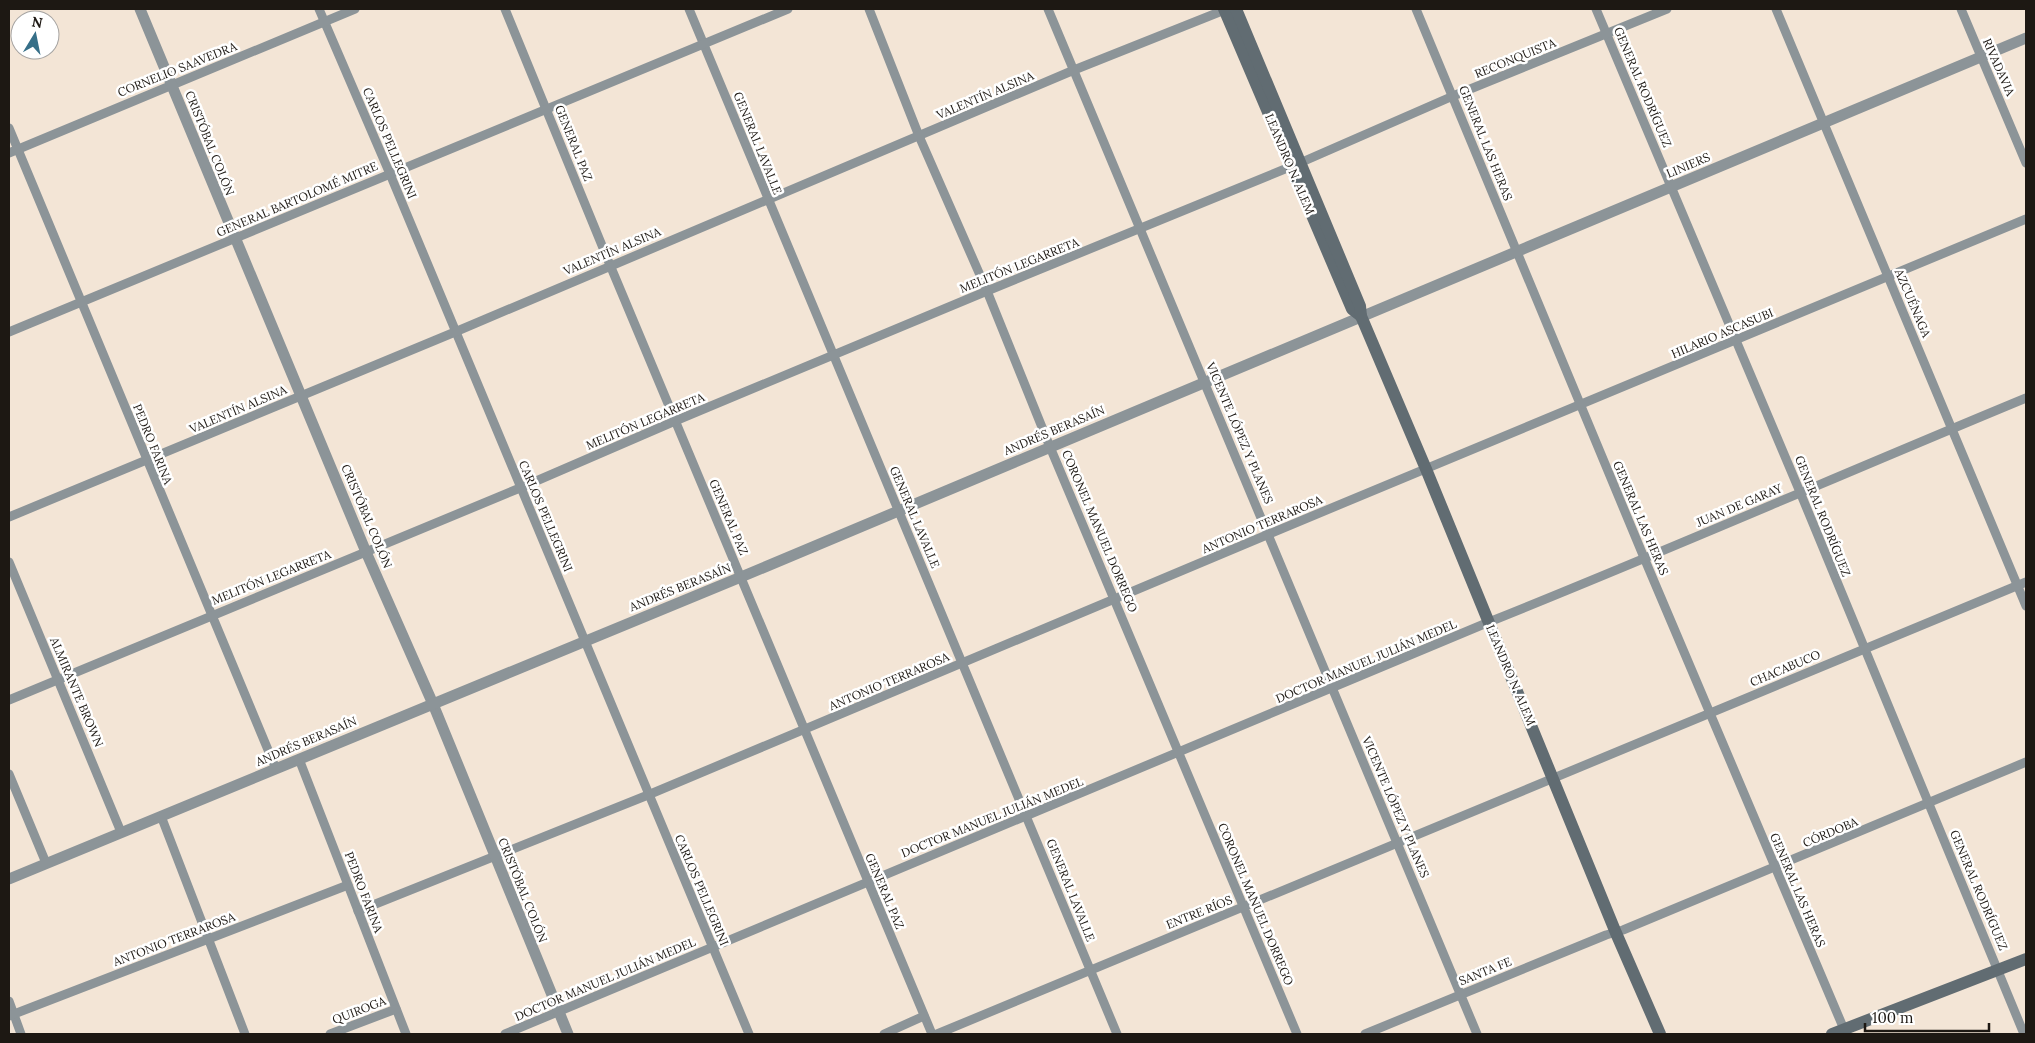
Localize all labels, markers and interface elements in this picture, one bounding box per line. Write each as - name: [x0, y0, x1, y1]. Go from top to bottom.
- north arrow: [10, 10, 60, 60]
- text: N: [30, 12, 44, 32]
- street label: GENERAL RODRÍGUEZ: [1611, 25, 1675, 149]
- street label: RECONQUISTA: [1472, 35, 1558, 81]
- street label: RIVADAVIA: [1980, 36, 2019, 99]
- street label: CORNELIO SAAVEDRA: [115, 38, 239, 100]
- street label: VALENTÍN ALSINA: [933, 68, 1036, 123]
- street label: GENERAL LAS HERAS: [1456, 83, 1516, 203]
- street label: CARLOS PELLEGRINI: [360, 85, 420, 201]
- street label: CRISTÓBAL COLÓN: [182, 88, 238, 198]
- street label: GENERAL LAVALLE: [731, 90, 785, 196]
- street label: GENERAL PAZ: [552, 103, 596, 183]
- street label: LEANDRO N. ALEM: [1262, 111, 1318, 217]
- street label: LINIERS: [1664, 149, 1712, 181]
- street label: GENERAL BARTOLOMÉ MITRE: [214, 158, 380, 240]
- street label: VALENTÍN ALSINA: [560, 224, 663, 279]
- street label: MELITÓN LEGARRETA: [957, 234, 1081, 296]
- street label: AZCUÉNAGA: [1891, 266, 1934, 340]
- street label: HILARIO ASCASUBI: [1669, 305, 1775, 361]
- street label: VICENTE LÓPEZ Y PLANES: [1203, 359, 1277, 506]
- street label: VALENTÍN ALSINA: [186, 382, 289, 437]
- street label: MELITÓN LEGARRETA: [583, 389, 707, 453]
- street label: PEDRO FARINA: [130, 402, 176, 487]
- street label: ANDRÉS BERASAÍN: [1000, 402, 1107, 458]
- street label: CORONEL MANUEL DORREGO: [1059, 447, 1141, 615]
- street label: GENERAL RODRÍGUEZ: [1792, 453, 1854, 579]
- street label: CARLOS PELLEGRINI: [516, 458, 576, 574]
- street label: GENERAL LAS HERAS: [1610, 459, 1672, 578]
- street label: CRISTÓBAL COLÓN: [338, 462, 396, 570]
- street label: GENERAL LAVALLE: [887, 464, 943, 570]
- street label: GENERAL PAZ: [706, 477, 752, 557]
- street label: JUAN DE GARAY: [1693, 480, 1785, 530]
- street label: ANTONIO TERRAROSA: [1199, 492, 1325, 557]
- street label: MELITÓN LEGARRETA: [209, 546, 333, 608]
- street label: ANDRÉS BERASAÍN: [626, 560, 733, 615]
- street label: DOCTOR MANUEL JULIÁN MEDEL: [1273, 616, 1459, 706]
- street label: LEANDRO N. ALEM: [1483, 622, 1539, 728]
- street label: ALMIRANTE BROWN: [47, 634, 107, 749]
- street label: CHACABUCO: [1747, 646, 1823, 690]
- street label: ANTONIO TERRAROSA: [826, 649, 952, 714]
- street label: ANDRÉS BERASAÍN: [252, 713, 359, 769]
- street label: VICENTE LÓPEZ Y PLANES: [1359, 733, 1433, 880]
- street label: DOCTOR MANUEL JULIÁN MEDEL: [899, 774, 1085, 860]
- street label: CÓRDOBA: [1800, 814, 1860, 850]
- street label: CORONEL MANUEL DORREGO: [1215, 820, 1297, 988]
- street label: GENERAL RODRÍGUEZ: [1947, 828, 2011, 952]
- street label: GENERAL LAS HERAS: [1767, 831, 1829, 950]
- street label: CARLOS PELLEGRINI: [672, 832, 732, 948]
- street label: CRISTÓBAL COLÓN: [495, 835, 551, 945]
- street label: GENERAL LAVALLE: [1044, 837, 1098, 943]
- street label: PEDRO FARINA: [342, 849, 387, 935]
- street label: GENERAL PAZ: [862, 851, 908, 931]
- street label: ENTRE RÍOS: [1164, 892, 1235, 932]
- street label: ANTONIO TERRAROSA: [110, 909, 237, 970]
- street label: DOCTOR MANUEL JULIÁN MEDEL: [512, 934, 698, 1024]
- street label: SANTA FE: [1456, 954, 1514, 988]
- street label: QUIROGA: [330, 993, 388, 1027]
- scale bar: [1865, 1000, 1989, 1032]
- text: 100 m: [1872, 1008, 1913, 1027]

